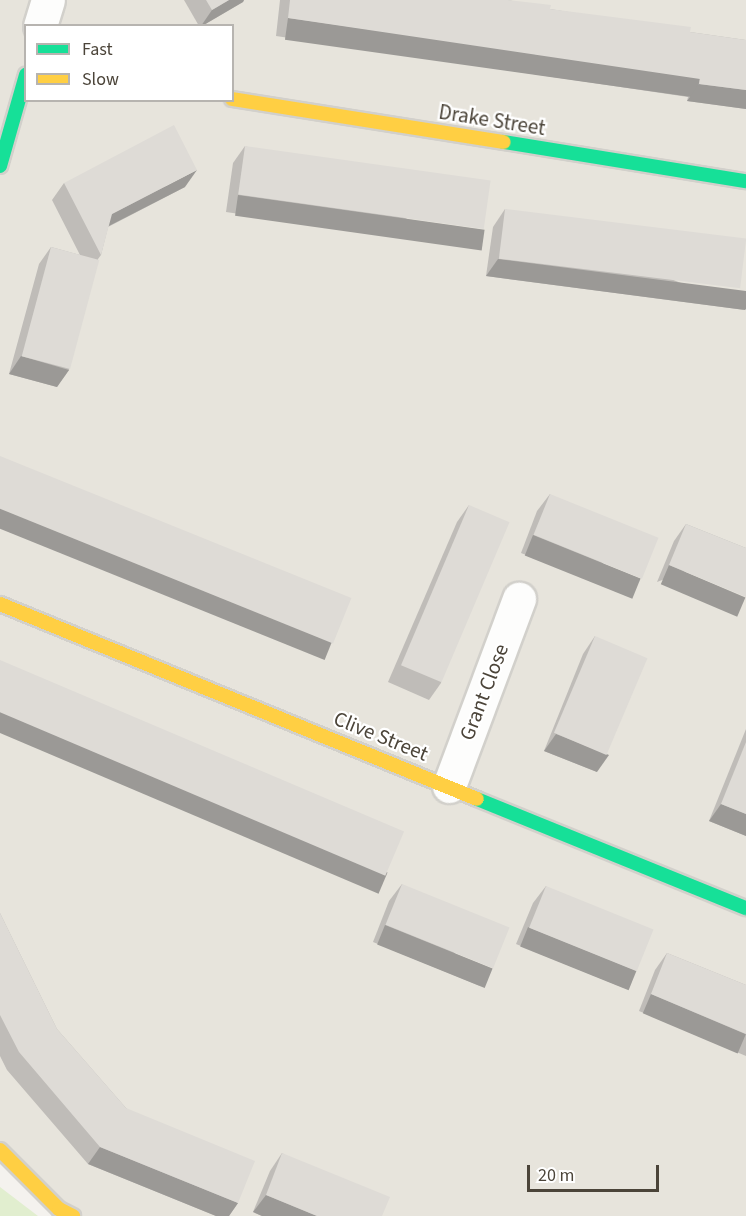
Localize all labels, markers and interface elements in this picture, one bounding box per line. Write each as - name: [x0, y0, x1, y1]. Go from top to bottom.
- legend: [24, 24, 234, 102]
- text: Fast: [82, 37, 113, 62]
- text: Slow: [82, 67, 119, 92]
- street label: Drake Street: [437, 99, 547, 141]
- street label: Grant Close: [454, 640, 514, 744]
- street label: Clive Street: [330, 706, 432, 766]
- scale bar: [530, 1153, 662, 1191]
- text: 20 m: [538, 1163, 574, 1188]

